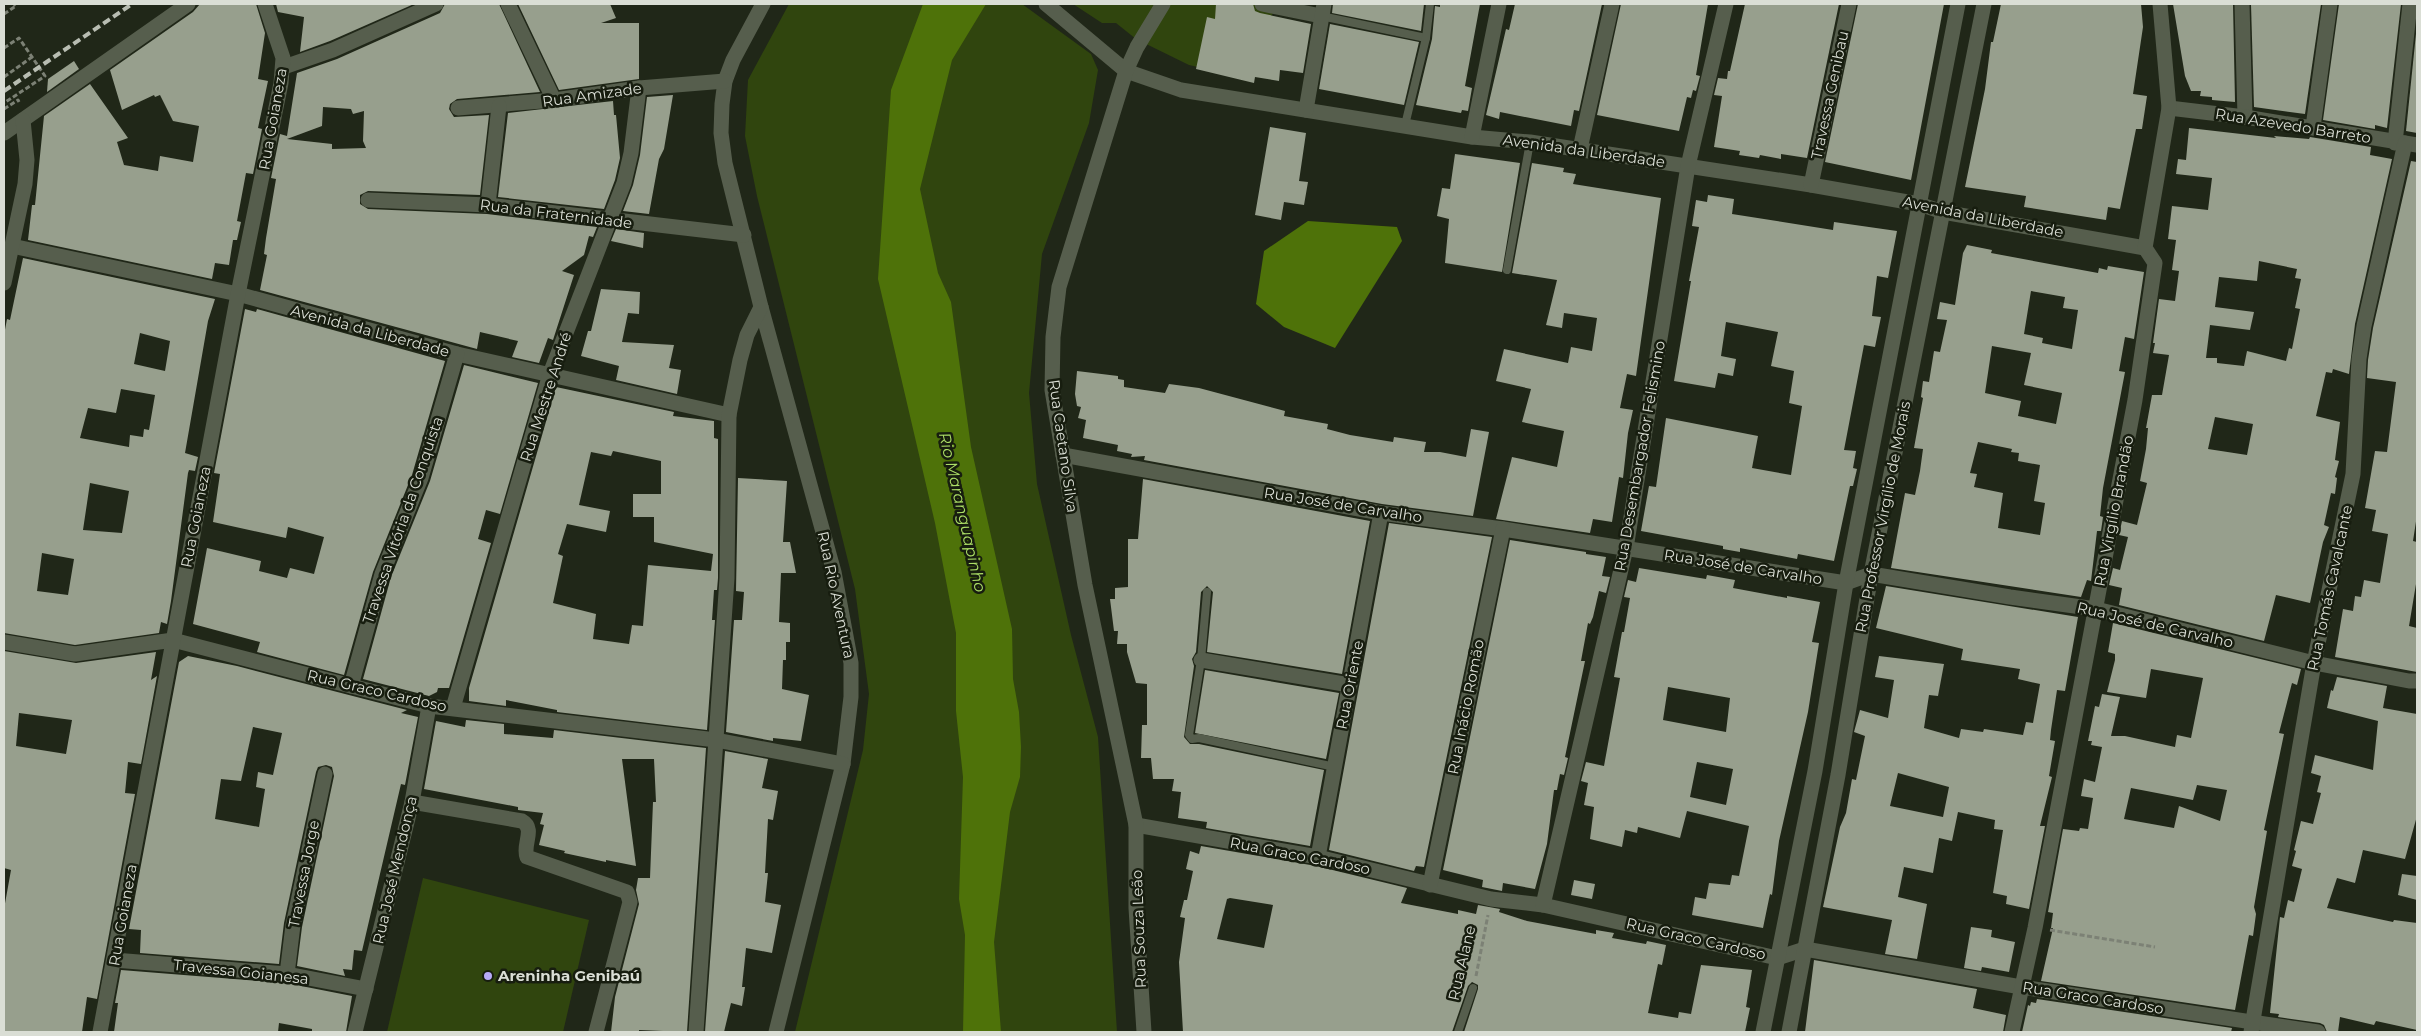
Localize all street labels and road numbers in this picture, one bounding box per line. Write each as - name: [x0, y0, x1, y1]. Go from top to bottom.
- street label: Travessa Genibau: [1807, 29, 1852, 161]
- street label: Rua Goianeza: [254, 66, 291, 171]
- street label: Rua Amizade: [541, 78, 643, 111]
- street label: Rua Azevedo Barreto: [2214, 104, 2372, 147]
- street label: Avenida da Liberdade: [1502, 130, 1666, 171]
- street label: Avenida da Liberdade: [1901, 192, 2065, 241]
- street label: Rua da Fraternidade: [479, 195, 633, 232]
- street label: Avenida da Liberdade: [289, 300, 452, 361]
- street label: Rua Mestre André: [516, 330, 575, 464]
- street label: Rua Desembargador Felismino: [1610, 339, 1669, 573]
- street label: Rua Caetano Silva: [1045, 378, 1082, 514]
- street label: Rua Professor Virgílio de Morais: [1851, 399, 1914, 634]
- street label: Travessa Vitória da Conquista: [358, 414, 447, 626]
- street label: Rua Virgílio Brandão: [2090, 434, 2137, 588]
- street label: Rua Goianeza: [176, 464, 215, 569]
- street label: Rua José de Carvalho: [1263, 483, 1424, 526]
- street label: Rua Tomás Cavalcante: [2303, 503, 2356, 673]
- street label: Rua Rio Aventura: [814, 529, 859, 660]
- street label: Rua José de Carvalho: [1663, 545, 1824, 588]
- street label: Rua José de Carvalho: [2075, 597, 2235, 652]
- street label: Rua Inácio Romão: [1443, 638, 1488, 776]
- street label: Rua Oriente: [1332, 639, 1367, 731]
- street label: Rua Graco Cardoso: [305, 665, 449, 716]
- street label: Rua José Mendonça: [368, 794, 421, 946]
- street label: Travessa Jorge: [284, 819, 323, 929]
- street label: Rua Graco Cardoso: [1228, 833, 1372, 878]
- street label: Rua Goianeza: [104, 862, 141, 967]
- street label: Rua Souza Leão: [1127, 869, 1150, 989]
- street label: Rua Graco Cardoso: [1624, 913, 1768, 964]
- street label: Rua Alane: [1444, 923, 1479, 1002]
- street label: Travessa Goianesa: [172, 955, 310, 988]
- street label: Rua Graco Cardoso: [2021, 977, 2165, 1018]

